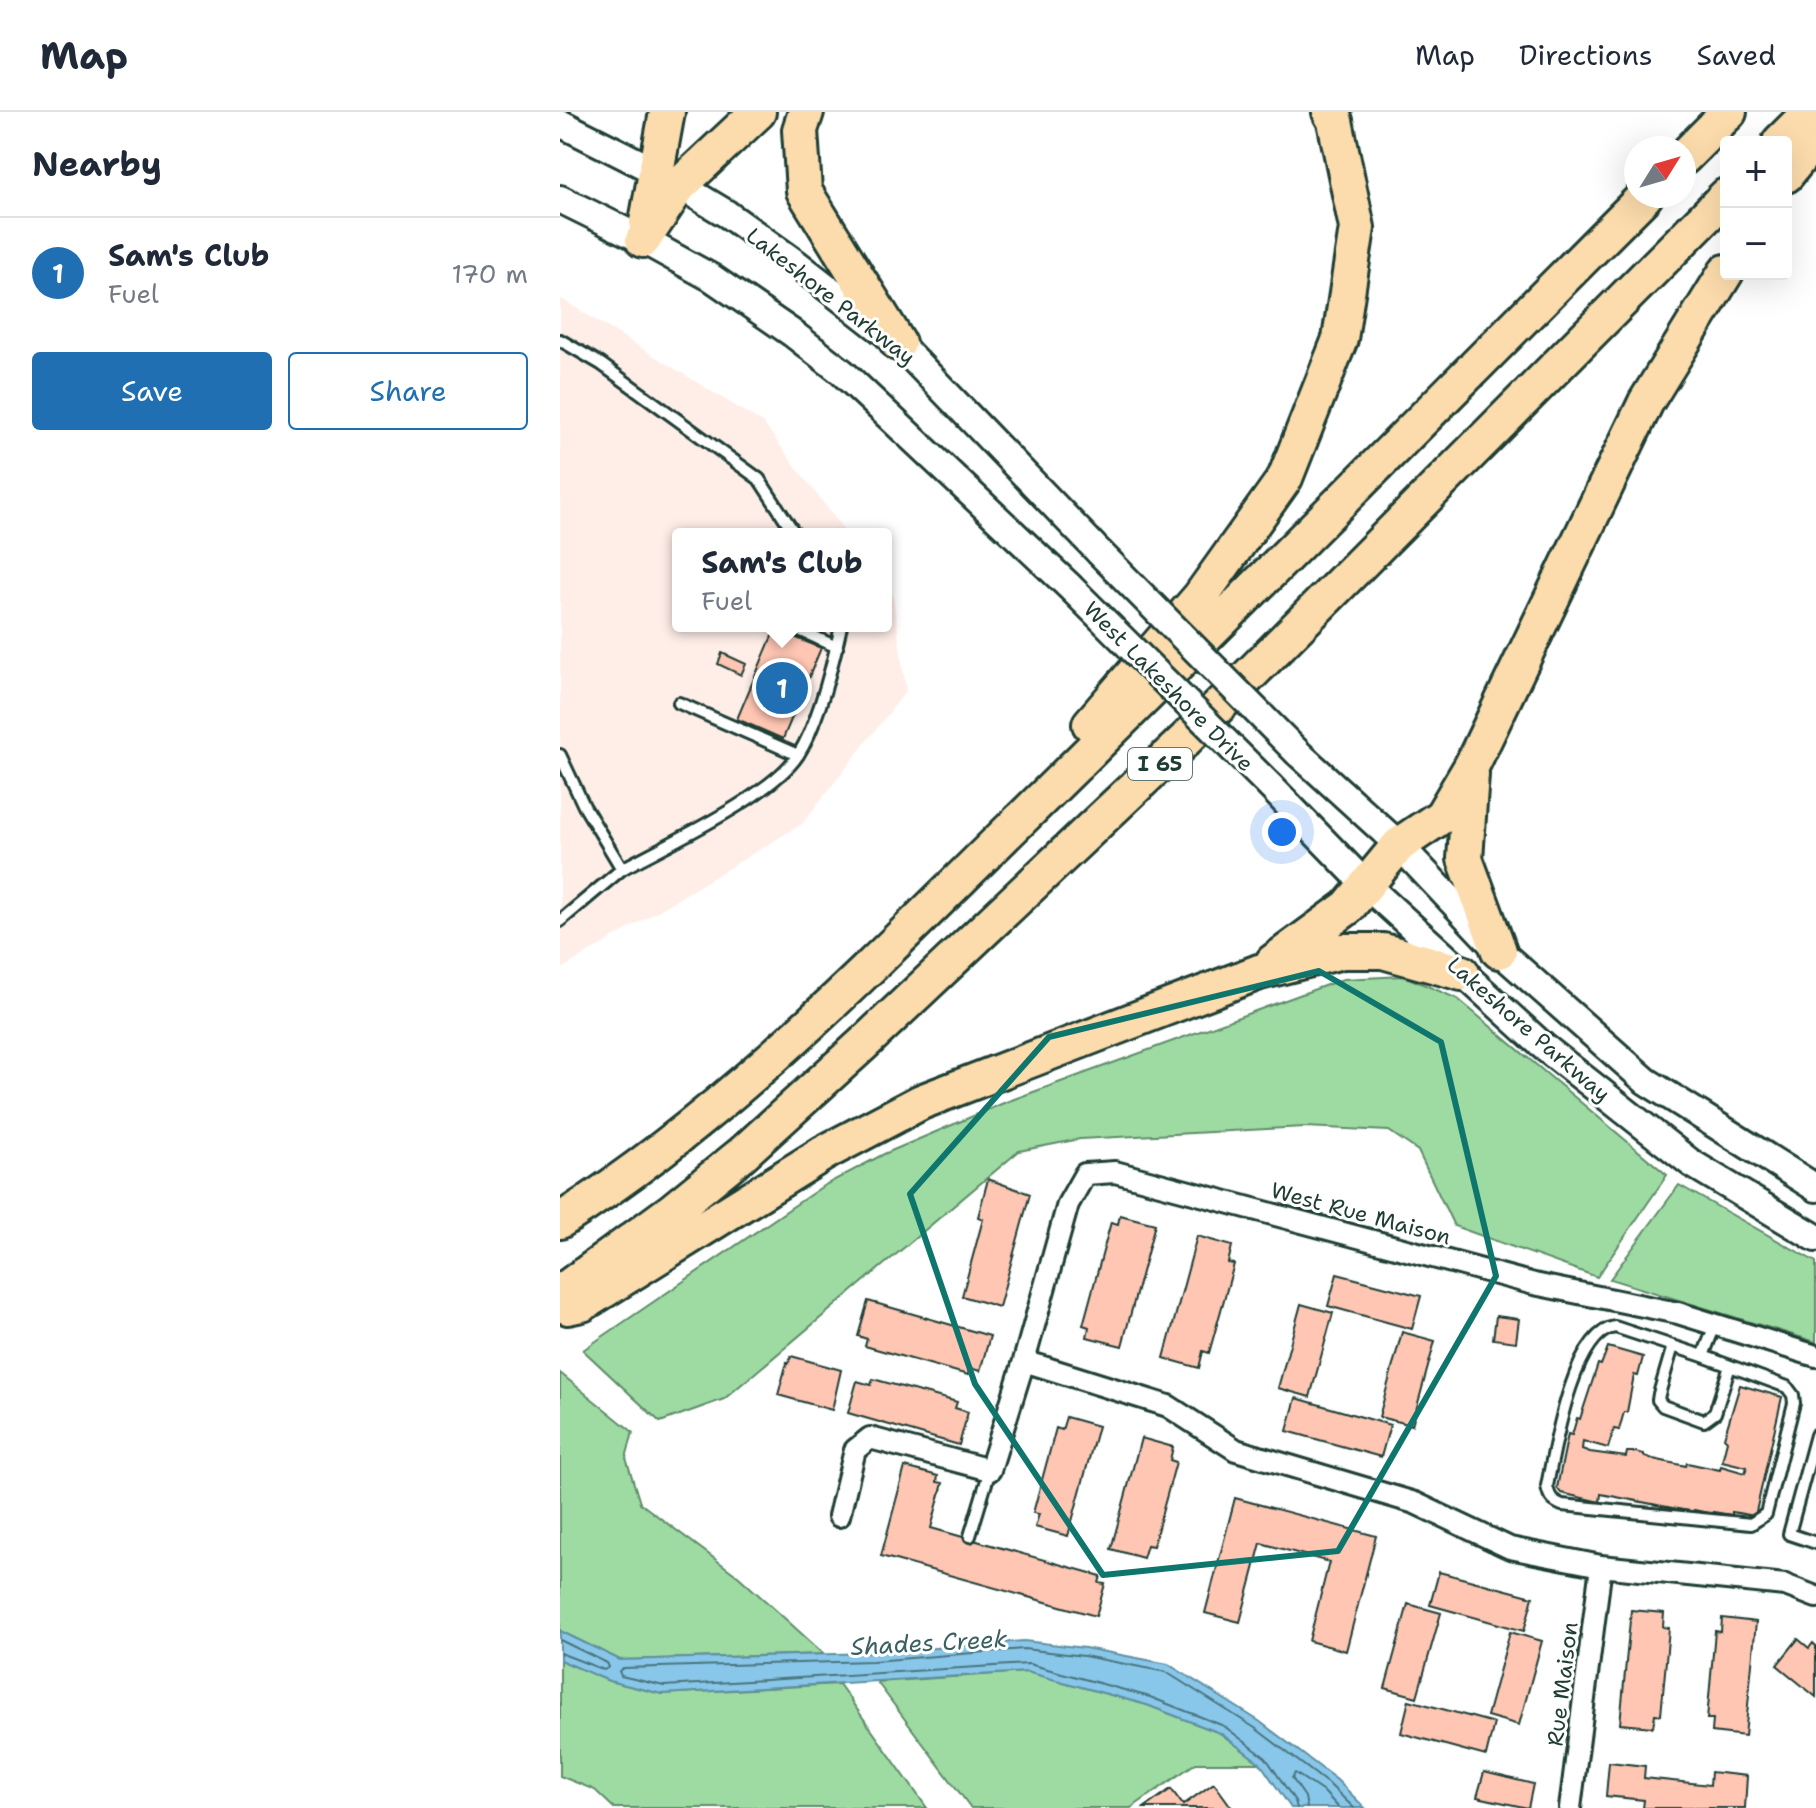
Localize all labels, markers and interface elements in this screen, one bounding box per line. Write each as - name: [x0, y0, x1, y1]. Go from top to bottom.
- text: Map: [40, 30, 128, 81]
- text: Map: [1415, 36, 1475, 74]
- text: Directions: [1519, 36, 1653, 74]
- text: Saved: [1697, 36, 1776, 74]
- north arrow: [1624, 136, 1696, 208]
- map controls: [1720, 136, 1792, 280]
- button: +: [1720, 136, 1792, 208]
- text: Nearby: [32, 141, 162, 187]
- button: −: [1720, 208, 1792, 280]
- street label: Lakeshore Parkway: [740, 221, 921, 372]
- text: Sam's Club: [108, 235, 270, 276]
- text: 1: [52, 256, 64, 291]
- text: 170 m: [451, 256, 528, 291]
- text: Fuel: [108, 276, 159, 311]
- button: Save: [32, 352, 272, 430]
- button: Share: [288, 352, 528, 430]
- popup: [672, 528, 892, 632]
- text: Sam's Club: [701, 542, 863, 583]
- text: Fuel: [701, 583, 752, 618]
- street label: West Lakeshore Drive: [1077, 595, 1260, 778]
- pin: 1: [756, 658, 808, 718]
- road number: I 65: [1128, 748, 1192, 780]
- your location: [1262, 812, 1302, 852]
- street label: Lakeshore Parkway: [1441, 950, 1616, 1108]
- street label: West Rue Maison: [1268, 1176, 1454, 1251]
- street label: Rue Maison: [1540, 1620, 1585, 1748]
- water label: Shades Creek: [850, 1623, 1008, 1663]

